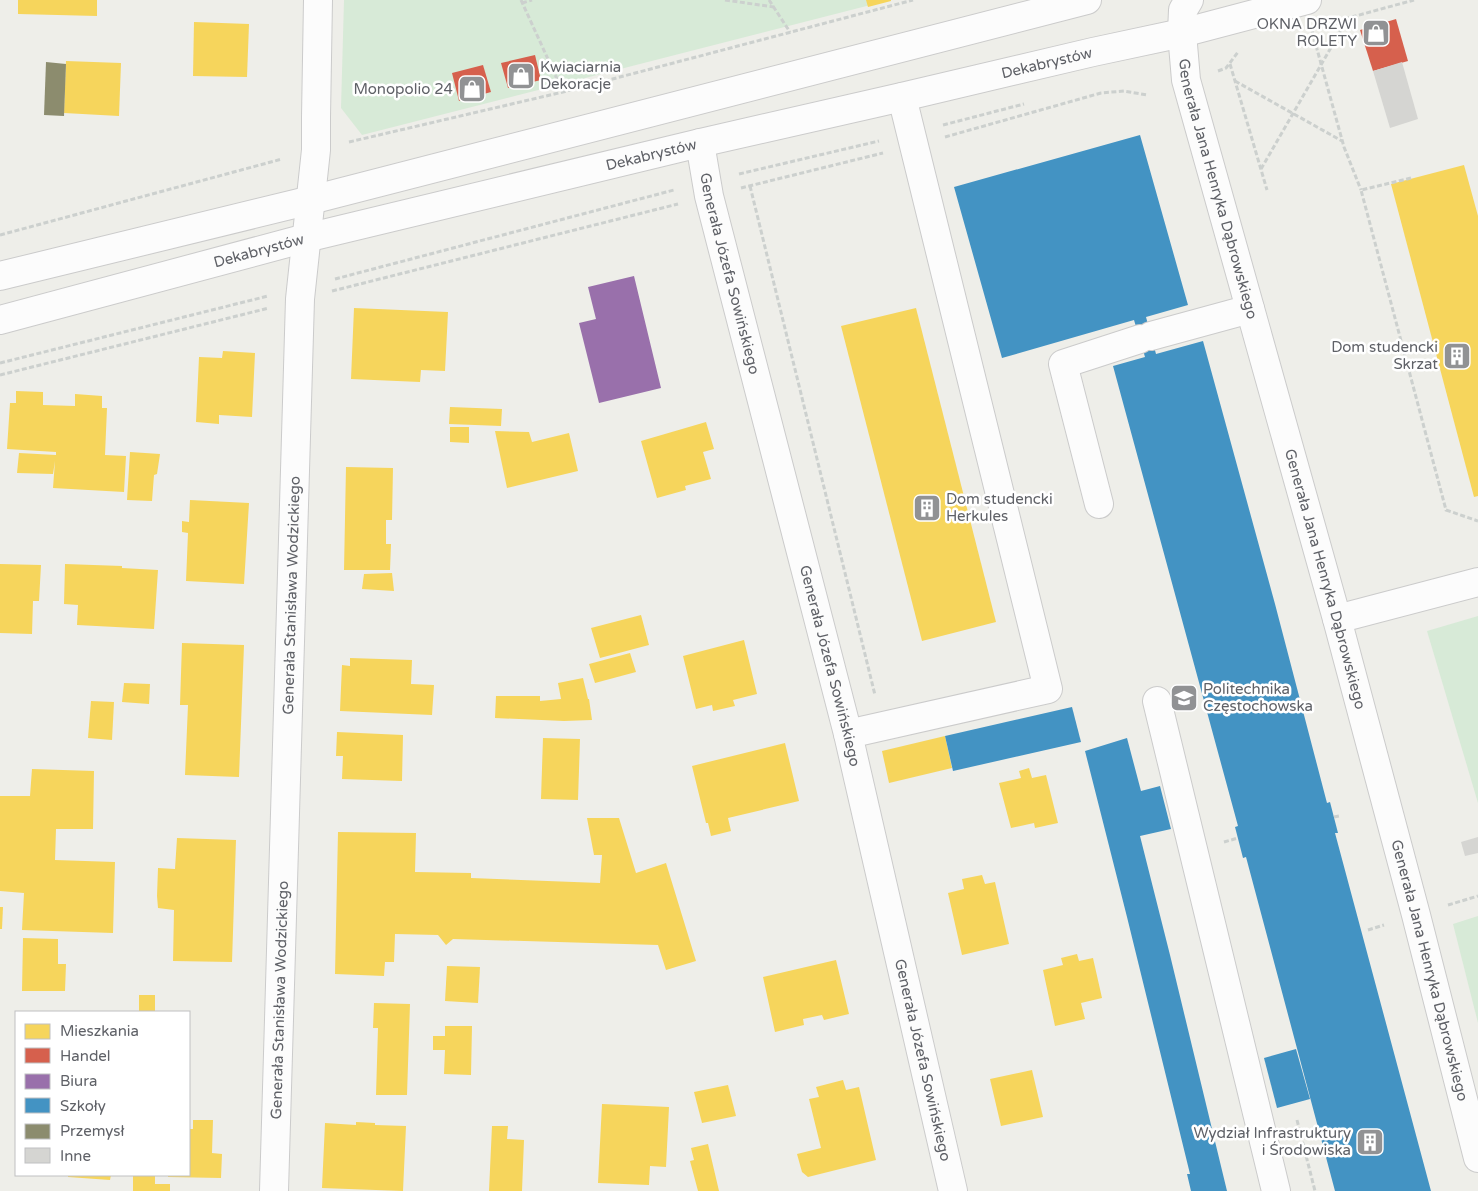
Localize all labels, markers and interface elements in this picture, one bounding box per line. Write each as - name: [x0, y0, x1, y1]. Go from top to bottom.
- place label: OKNA DRZWI ROLETY: [1257, 15, 1357, 50]
- shop icon: OKNA DRZWI ROLETY: [1361, 18, 1391, 48]
- street label: Dekabrystów: [999, 43, 1094, 82]
- place label: Kwiaciarnia Dekoracje: [540, 58, 621, 93]
- street label: Generała Jana Henryka Dąbrowskiego: [1175, 58, 1262, 321]
- shop icon: Kwiaciarnia Dekoracje: [506, 61, 536, 91]
- shop icon: Monopolio 24: [457, 74, 487, 104]
- place label: Monopolio 24: [353, 80, 453, 98]
- street label: Dekabrystów: [604, 135, 699, 174]
- street label: Generała Józefa Sowińskiego: [696, 171, 764, 376]
- street label: Dekabrystów: [212, 230, 306, 271]
- place label: Dom studencki Skrzat: [1331, 338, 1438, 373]
- building icon: Dom studencki Skrzat: [1442, 341, 1472, 371]
- street label: Generała Jana Henryka Dąbrowskiego: [1281, 447, 1370, 711]
- street label: Generała Stanisława Wodzickiego: [279, 476, 304, 715]
- place label: Dom studencki Herkules: [946, 490, 1053, 525]
- building icon: Dom studencki Herkules: [912, 493, 942, 523]
- street label: Generała Józefa Sowińskiego: [796, 563, 864, 768]
- place label: Politechnika Częstochowska: [1203, 680, 1313, 715]
- school or university icon: Politechnika Częstochowska: [1169, 683, 1199, 713]
- street label: Generała Jana Henryka Dąbrowskiego: [1387, 838, 1472, 1103]
- street label: Generała Stanisława Wodzickiego: [267, 880, 292, 1120]
- street label: Generała Józefa Sowińskiego: [891, 957, 955, 1163]
- legend: [15, 1011, 190, 1176]
- text: Mieszkania: [60, 1022, 139, 1040]
- text: Handel: [60, 1047, 111, 1065]
- text: Biura: [60, 1072, 97, 1090]
- text: Szkoły: [60, 1097, 106, 1115]
- text: Przemysł: [60, 1122, 125, 1140]
- place label: Wydział Infrastruktury i Środowiska: [1194, 1124, 1351, 1159]
- building icon: Wydział Infrastruktury i Środowiska: [1355, 1127, 1385, 1157]
- text: Inne: [60, 1147, 91, 1165]

